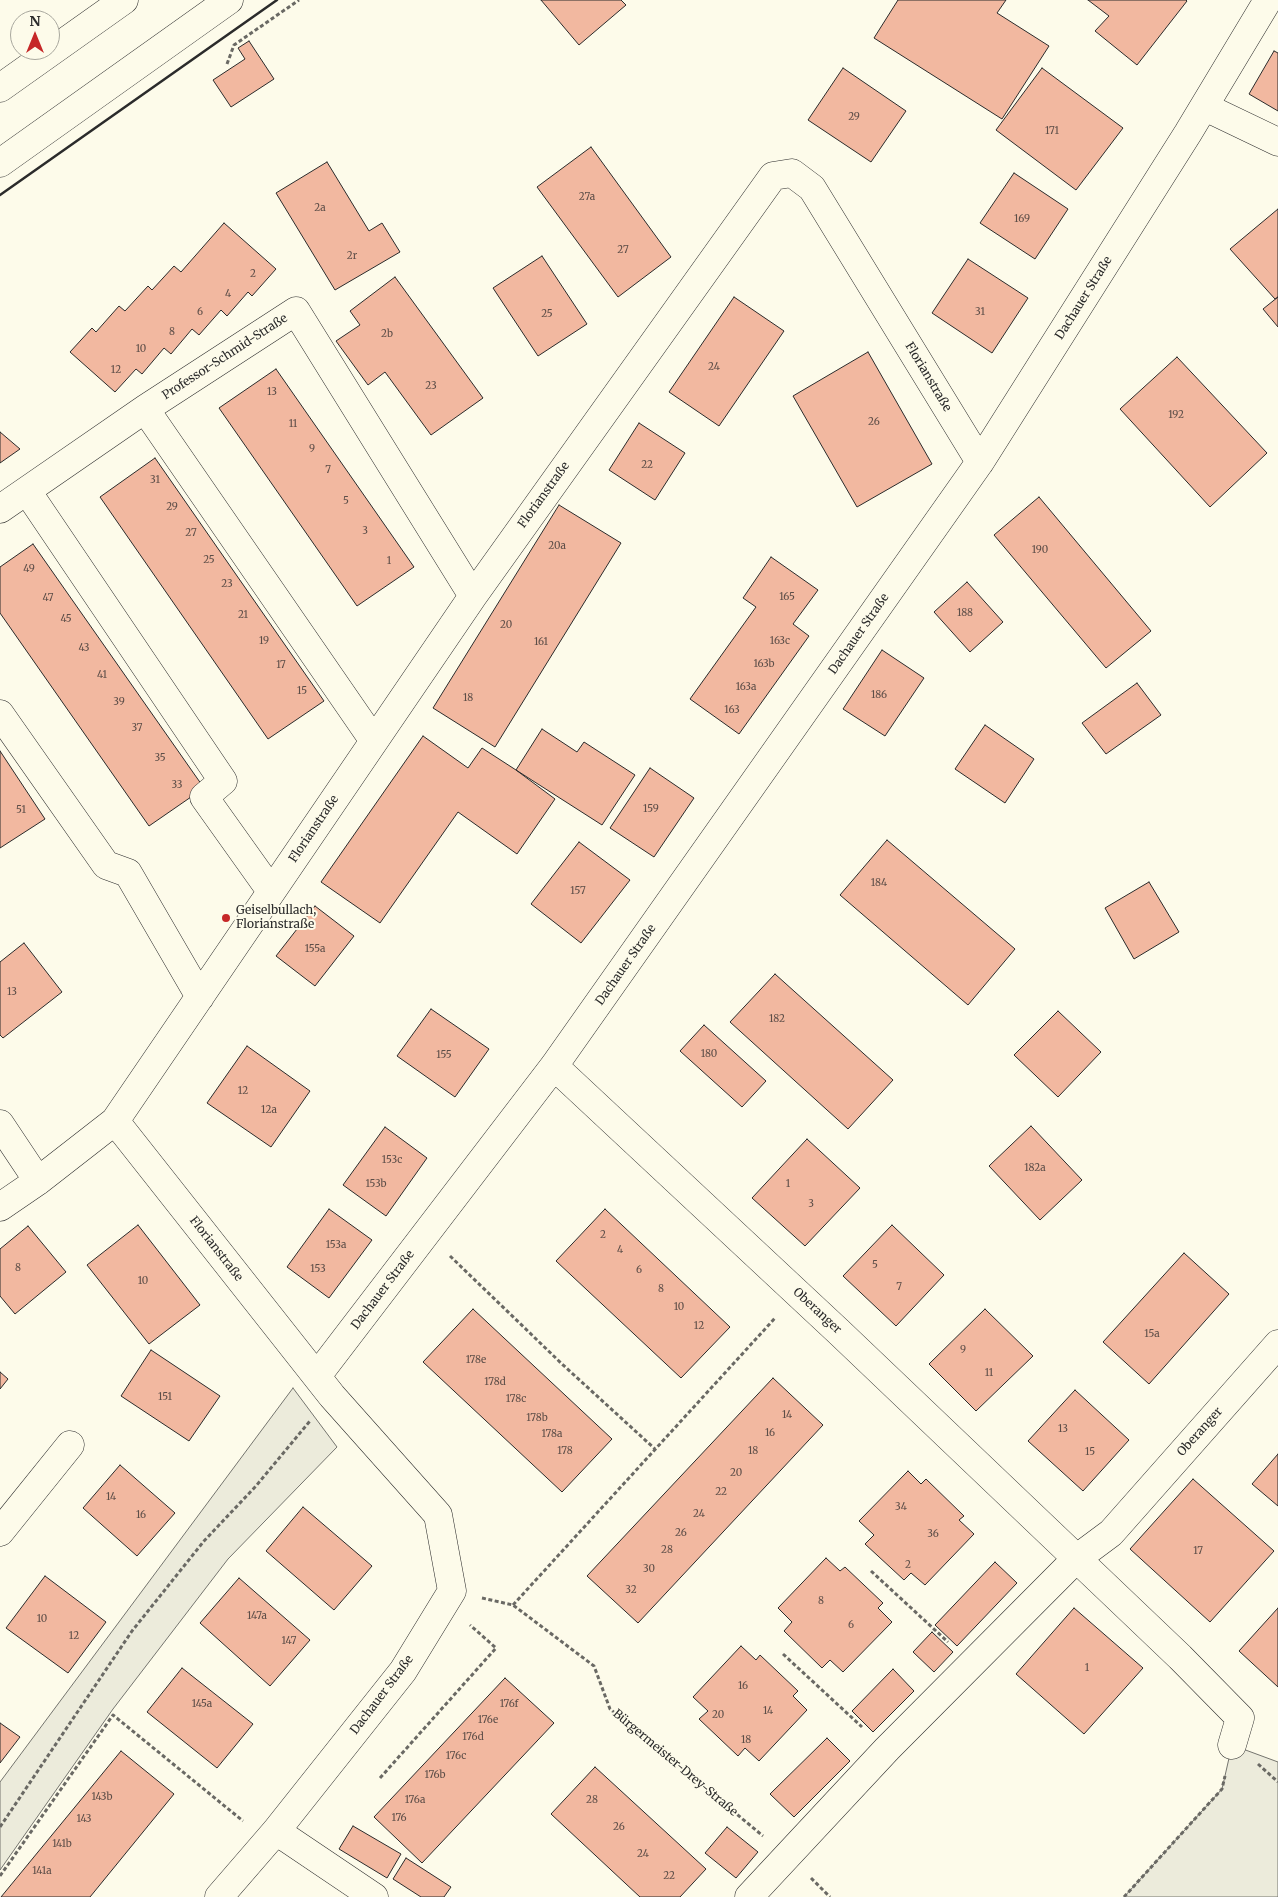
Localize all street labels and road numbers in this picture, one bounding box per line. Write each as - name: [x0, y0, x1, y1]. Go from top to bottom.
- street label: Dachauer Straße: [1053, 254, 1115, 342]
- street label: Professor-Schmid-Straße: [160, 311, 290, 403]
- street label: Florianstraße: [902, 340, 954, 414]
- street label: Florianstraße: [515, 459, 573, 531]
- street label: Dachauer Straße: [826, 591, 892, 677]
- street label: Florianstraße: [286, 793, 342, 865]
- street label: Dachauer Straße: [593, 922, 659, 1008]
- street label: Florianstraße: [186, 1214, 246, 1284]
- street label: Dachauer Straße: [349, 1248, 417, 1332]
- street label: Oberanger: [790, 1285, 844, 1337]
- street label: Oberanger: [1174, 1405, 1226, 1459]
- street label: Dachauer Straße: [348, 1653, 416, 1737]
- street label: Bürgermeister-Drey-Straße: [610, 1707, 740, 1819]

